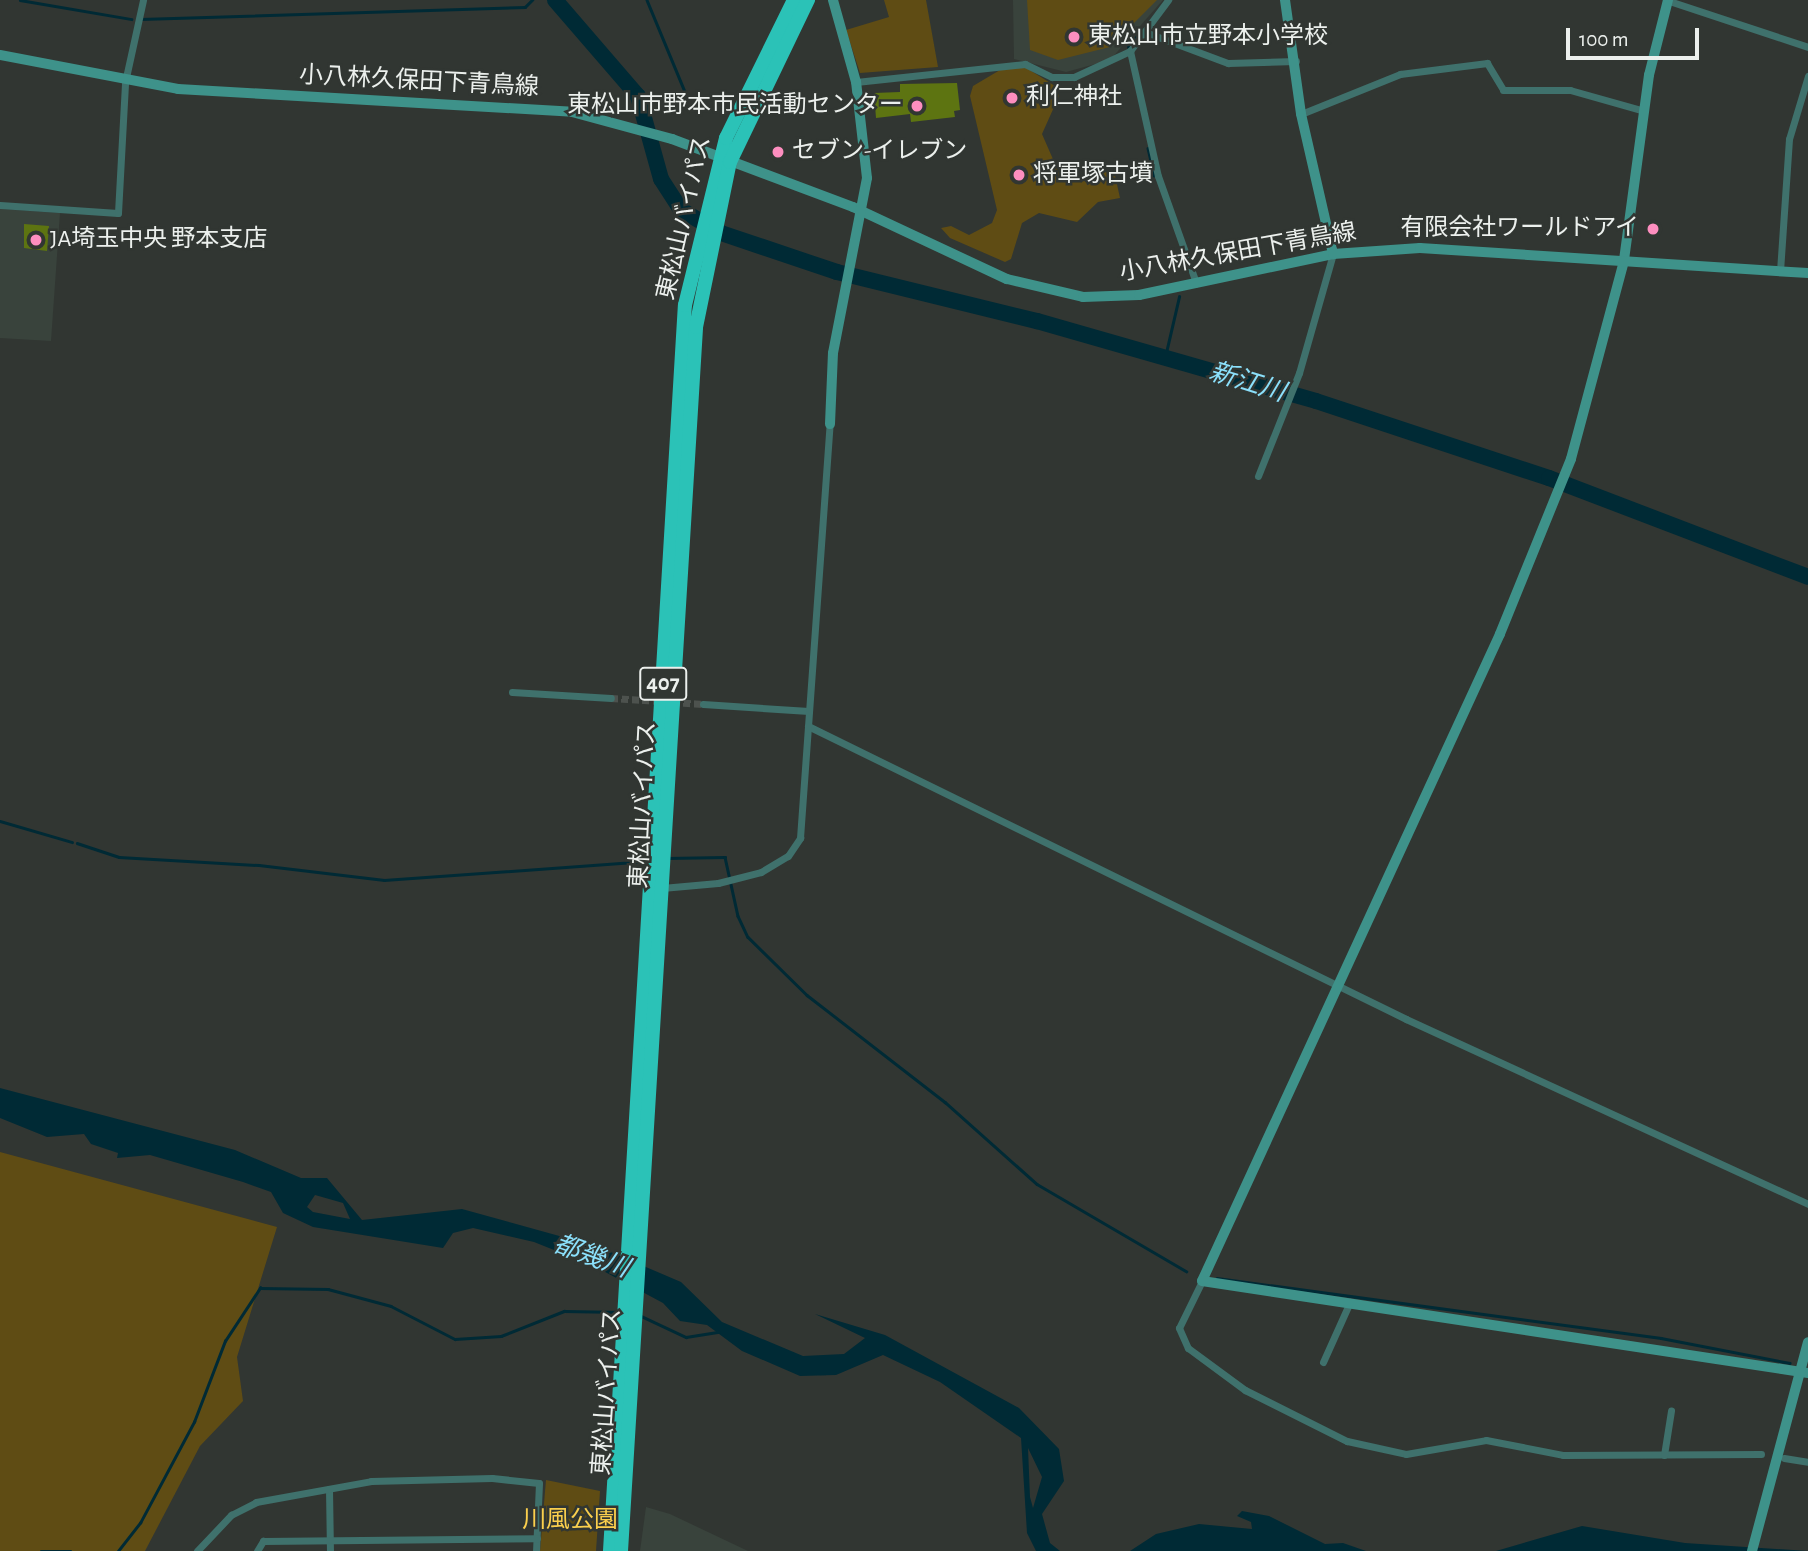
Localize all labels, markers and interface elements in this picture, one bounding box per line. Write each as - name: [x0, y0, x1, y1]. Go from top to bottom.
- scale bar: [1570, 14, 1703, 58]
- place label: 東松山市立野本小学校: [1088, 23, 1328, 51]
- marker: 東松山市立野本小学校: [1066, 29, 1082, 45]
- text: 100 m: [1579, 29, 1629, 50]
- street label: 小八林久保田下青鳥線: [298, 61, 540, 103]
- place label: 利仁神社: [1026, 84, 1122, 112]
- marker: 利仁神社: [1004, 90, 1020, 106]
- place label: 東松山市野本市民活動センター: [567, 92, 903, 120]
- marker: 東松山市野本市民活動センター: [909, 98, 925, 114]
- street label: 東松山バイパス: [652, 133, 718, 303]
- place label: セブン-イレブン: [792, 138, 967, 166]
- marker: セブン-イレブン: [770, 144, 786, 160]
- place label: 将軍塚古墳: [1033, 161, 1153, 189]
- marker: 将軍塚古墳: [1011, 167, 1027, 183]
- place label: 有限会社ワールドアイ: [1399, 215, 1639, 243]
- street label: 小八林久保田下青鳥線: [1117, 218, 1359, 288]
- marker: 有限会社ワールドアイ: [1645, 221, 1661, 237]
- place label: JA埼玉中央 野本支店: [50, 226, 267, 254]
- marker: JA埼玉中央 野本支店: [28, 232, 44, 248]
- water label: 新江川: [1205, 357, 1289, 409]
- road number: 407: [638, 664, 688, 704]
- street label: 東松山バイパス: [625, 720, 663, 890]
- water label: 都幾川: [549, 1229, 633, 1285]
- street label: 東松山バイパス: [588, 1307, 628, 1477]
- park label: 川風公園: [522, 1507, 618, 1535]

